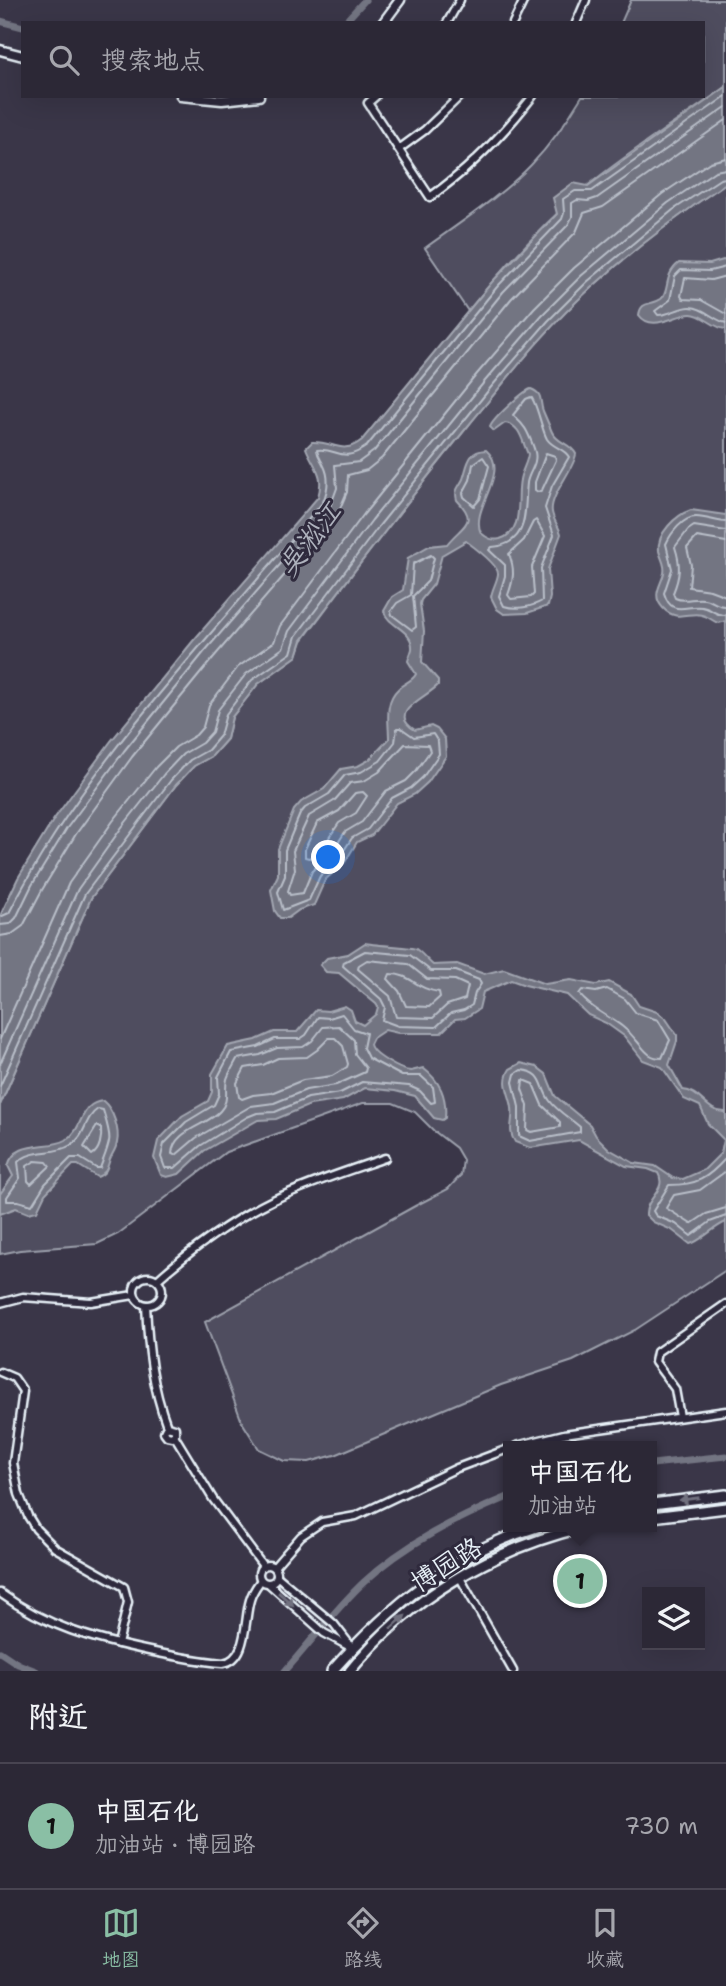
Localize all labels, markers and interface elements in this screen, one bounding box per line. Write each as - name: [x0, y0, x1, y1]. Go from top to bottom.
- search box: [21, 21, 705, 98]
- icon: search: [45, 41, 83, 79]
- text: 搜索地点: [101, 42, 205, 77]
- water label: 吴淞江: [268, 493, 351, 584]
- your location: [311, 840, 345, 874]
- popup: [503, 1441, 657, 1532]
- text: 中国石化: [528, 1454, 632, 1489]
- text: 加油站: [528, 1490, 597, 1520]
- one-way arrow: [678, 1494, 700, 1505]
- street label: 博园路: [404, 1528, 488, 1600]
- pin: 1: [557, 1555, 603, 1607]
- map controls: [642, 1587, 705, 1650]
- button: layers: [642, 1587, 705, 1650]
- one-way arrow: [277, 1591, 295, 1607]
- one-way arrow: [389, 1615, 406, 1630]
- text: 附近: [28, 1696, 88, 1737]
- text: 中国石化: [95, 1793, 199, 1828]
- text: 1: [46, 1811, 56, 1841]
- text: 730 m: [624, 1811, 698, 1841]
- text: 加油站 · 博园路: [95, 1829, 255, 1859]
- tab: 地图: [102, 1904, 140, 1972]
- tab: 路线: [344, 1904, 382, 1972]
- tab: 收藏: [586, 1904, 624, 1972]

